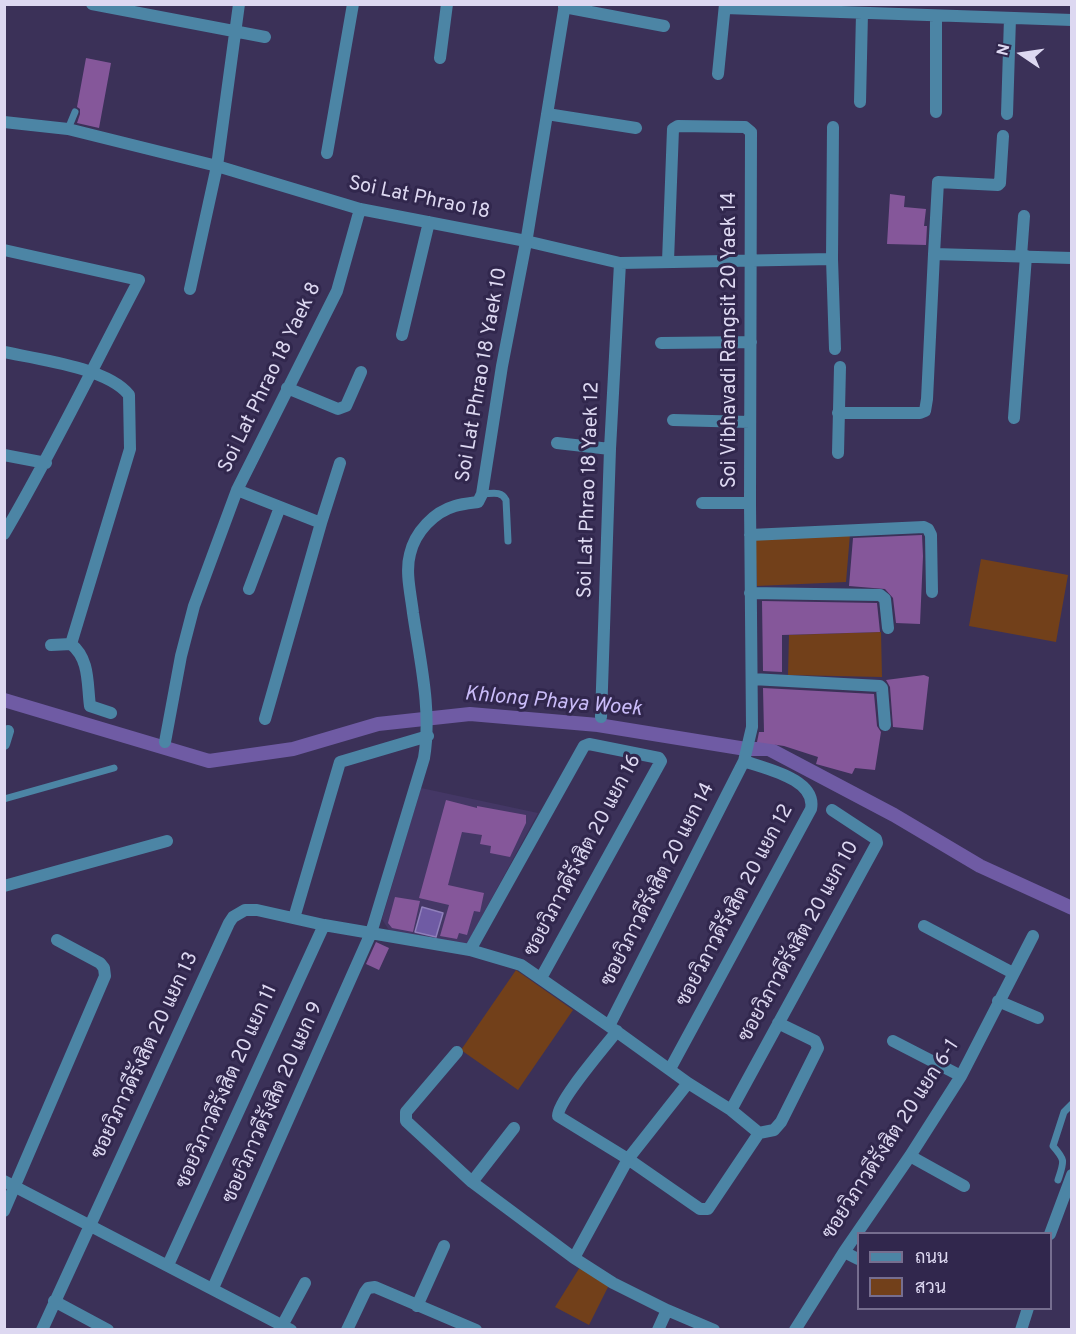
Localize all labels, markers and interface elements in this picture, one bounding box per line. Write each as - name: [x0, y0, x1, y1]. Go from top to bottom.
- north arrow: [992, 24, 1052, 84]
- text: N: [993, 42, 1015, 58]
- street label: Soi Lat Phrao 18: [346, 172, 492, 226]
- street label: Soi Vibhavadi Rangsit 20 Yaek 14: [719, 192, 743, 488]
- street label: Soi Lat Phrao 18 Yaek 10: [452, 266, 514, 484]
- street label: Soi Lat Phrao 18 Yaek 8: [214, 279, 328, 477]
- street label: Soi Lat Phrao 18 Yaek 12: [574, 381, 606, 599]
- water label: Khlong Phaya Woek: [463, 683, 643, 723]
- street label: ซอยวิภาวดีรังสิต 20 แยก 16: [520, 751, 648, 961]
- street label: ซอยวิภาวดีรังสิต 20 แยก 14: [597, 779, 721, 991]
- street label: ซอยวิภาวดีรังสิต 20 แยก 12: [672, 801, 800, 1011]
- street label: ซอยวิภาวดีรังสิต 20 แยก 10: [735, 837, 865, 1047]
- street label: ซอยวิภาวดีรังสิต 20 แยก 13: [87, 949, 205, 1163]
- street label: ซอยวิภาวดีรังสิต 20 แยก 11: [172, 981, 284, 1193]
- street label: ซอยวิภาวดีรังสิต 20 แยก 9: [219, 999, 329, 1207]
- street label: ซอยวิภาวดีรังสิต 20 แยก 6-1: [818, 1036, 966, 1244]
- legend: [857, 1232, 1052, 1310]
- text: ถนน: [915, 1247, 948, 1270]
- text: สวน: [915, 1277, 946, 1300]

